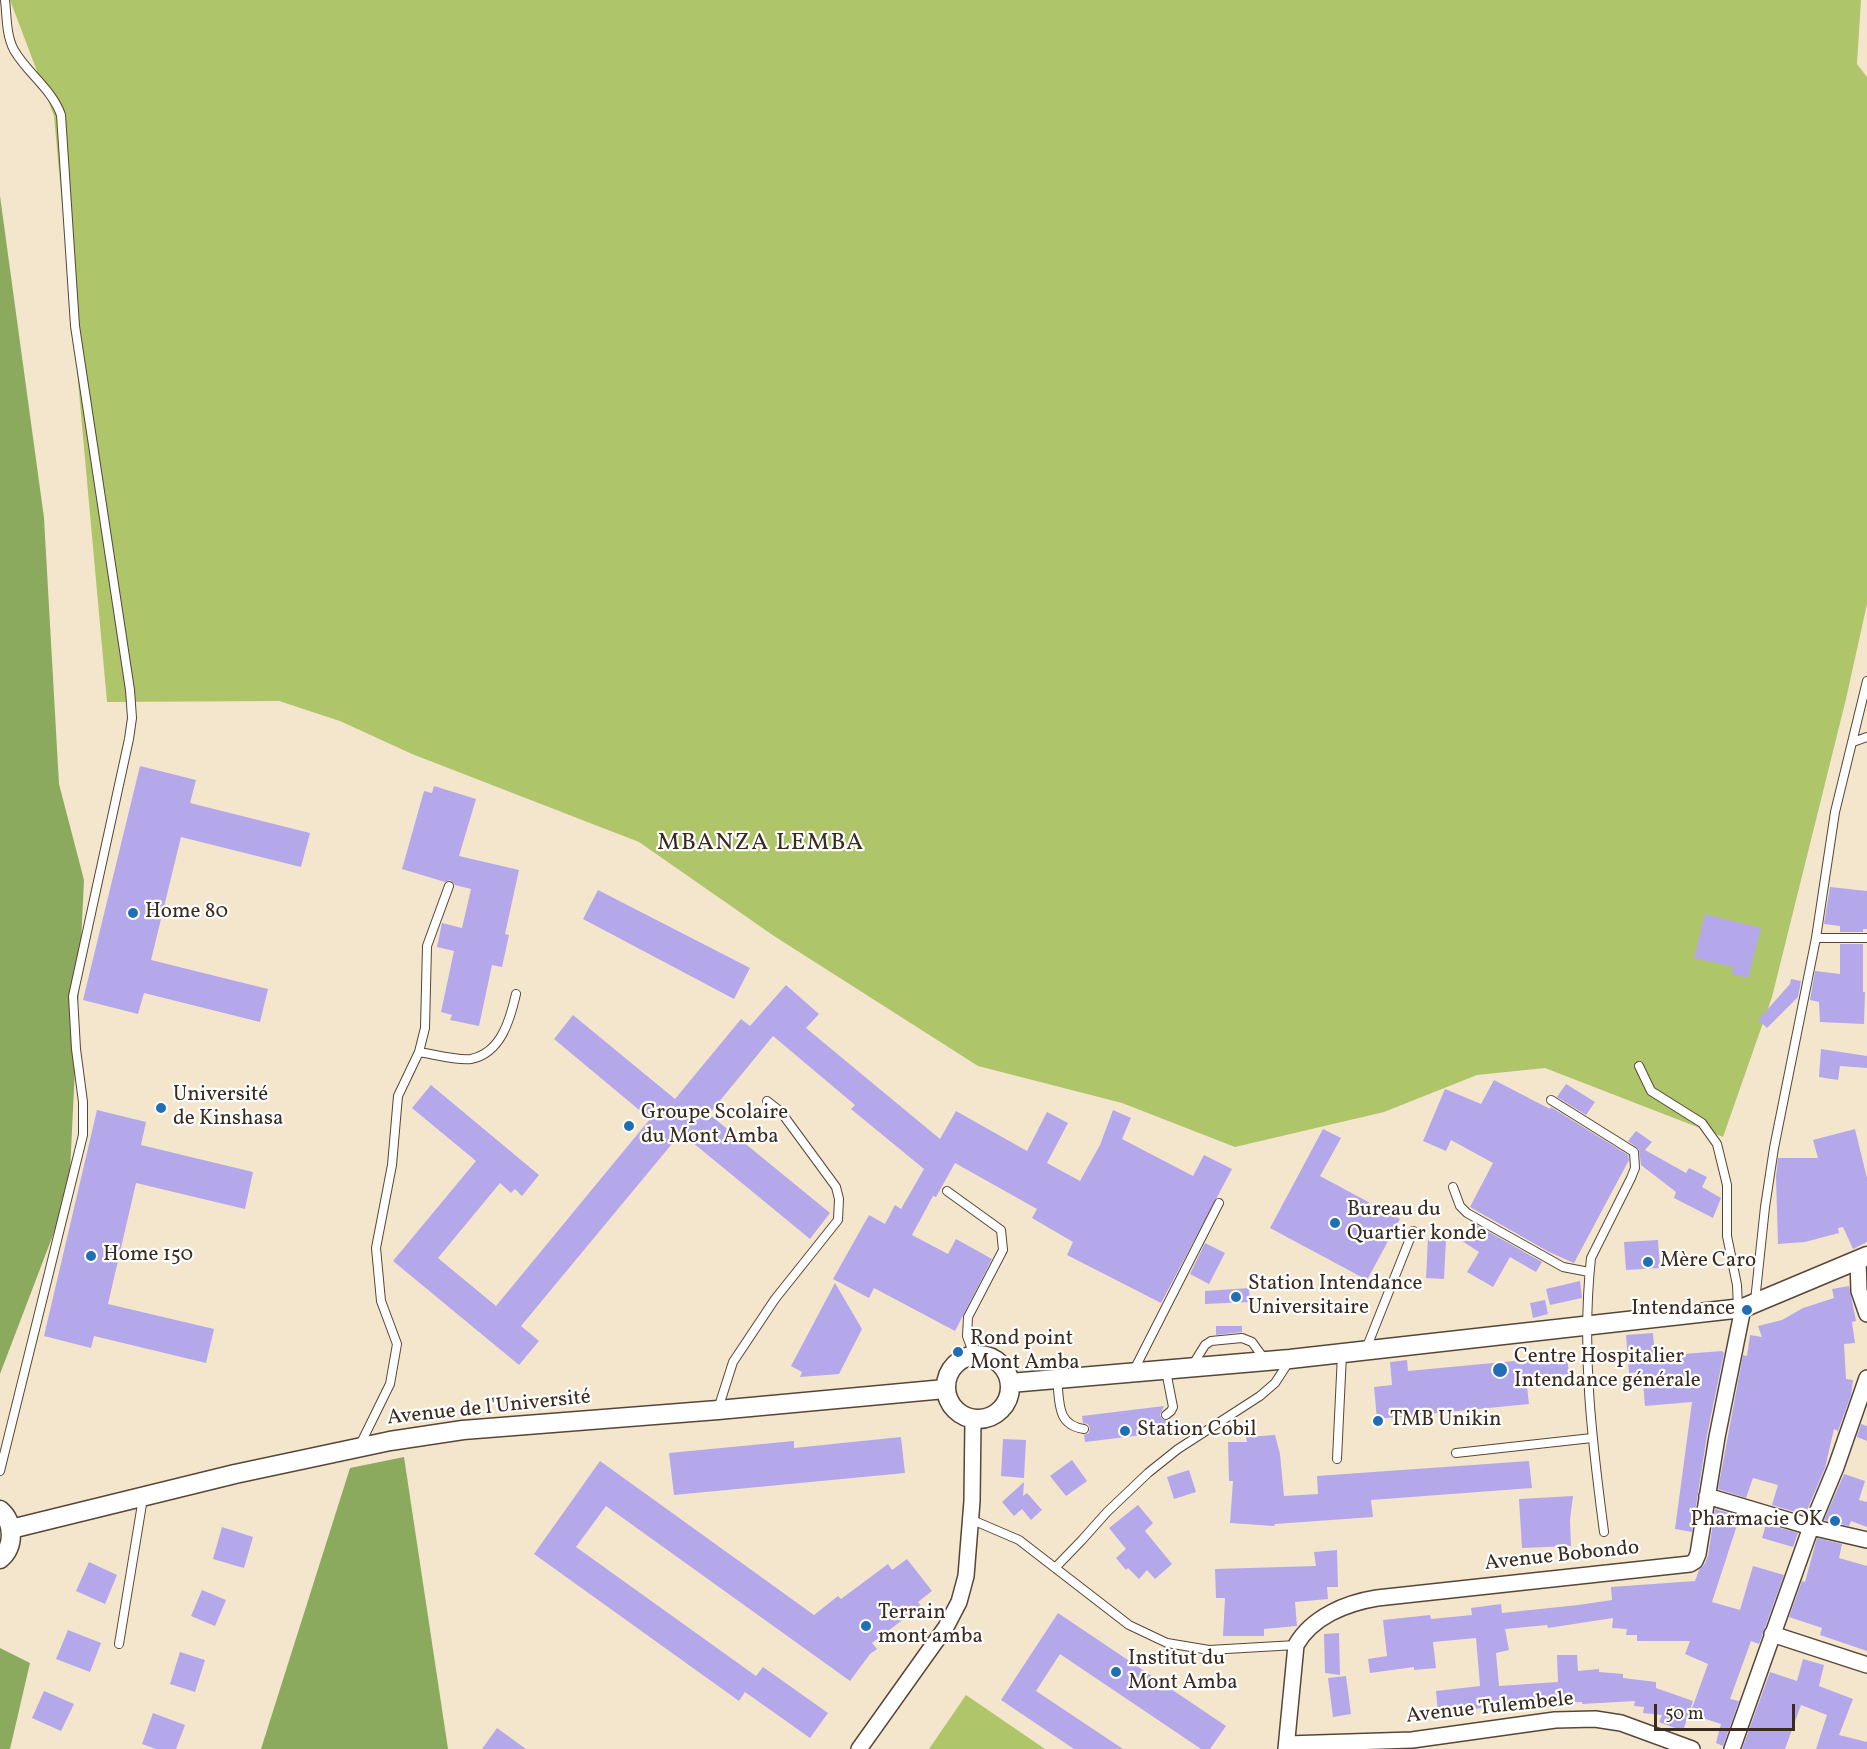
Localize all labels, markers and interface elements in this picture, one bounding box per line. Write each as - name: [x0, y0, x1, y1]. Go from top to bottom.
- district label: MBANZA LEMBA: [657, 831, 865, 859]
- place label: Home 80: [145, 900, 228, 926]
- marker: Home 80: [126, 906, 140, 920]
- place label: Université de Kinshasa: [173, 1083, 284, 1133]
- marker: Université de Kinshasa: [154, 1101, 168, 1115]
- place label: Groupe Scolaire du Mont Amba: [641, 1101, 788, 1151]
- marker: Groupe Scolaire du Mont Amba: [622, 1119, 636, 1133]
- place label: Bureau du Quartier konde: [1347, 1198, 1487, 1248]
- marker: Bureau du Quartier konde: [1328, 1216, 1342, 1230]
- place label: Home 150: [103, 1243, 193, 1269]
- marker: Home 150: [84, 1249, 98, 1263]
- place label: Mère Caro: [1660, 1249, 1756, 1275]
- marker: Mère Caro: [1641, 1255, 1655, 1269]
- place label: Station Intendance Universitaire: [1248, 1272, 1423, 1322]
- marker: Station Intendance Universitaire: [1229, 1290, 1243, 1304]
- place label: Intendance: [1631, 1297, 1735, 1323]
- marker: Intendance: [1740, 1303, 1754, 1317]
- place label: Rond point Mont Amba: [970, 1327, 1080, 1377]
- marker: Rond point Mont Amba: [951, 1345, 965, 1359]
- place label: Centre Hospitalier Intendance générale: [1514, 1345, 1701, 1395]
- marker: Centre Hospitalier Intendance générale: [1491, 1361, 1509, 1379]
- street label: Avenue de l'Université: [386, 1386, 592, 1432]
- place label: TMB Unikin: [1390, 1408, 1502, 1434]
- marker: TMB Unikin: [1371, 1414, 1385, 1428]
- place label: Station Cobil: [1137, 1418, 1256, 1444]
- marker: Station Cobil: [1118, 1424, 1132, 1438]
- place label: Pharmacie OK: [1691, 1508, 1823, 1534]
- marker: Pharmacie OK: [1828, 1514, 1842, 1528]
- street label: Avenue Bobondo: [1484, 1536, 1640, 1578]
- place label: Terrain mont amba: [878, 1601, 983, 1651]
- marker: Terrain mont amba: [859, 1619, 873, 1633]
- place label: Institut du Mont Amba: [1128, 1647, 1238, 1697]
- marker: Institut du Mont Amba: [1109, 1665, 1123, 1679]
- street label: Avenue Tulembele: [1405, 1688, 1575, 1730]
- scale bar: [1657, 1692, 1798, 1730]
- text: 50 m: [1665, 1702, 1704, 1727]

